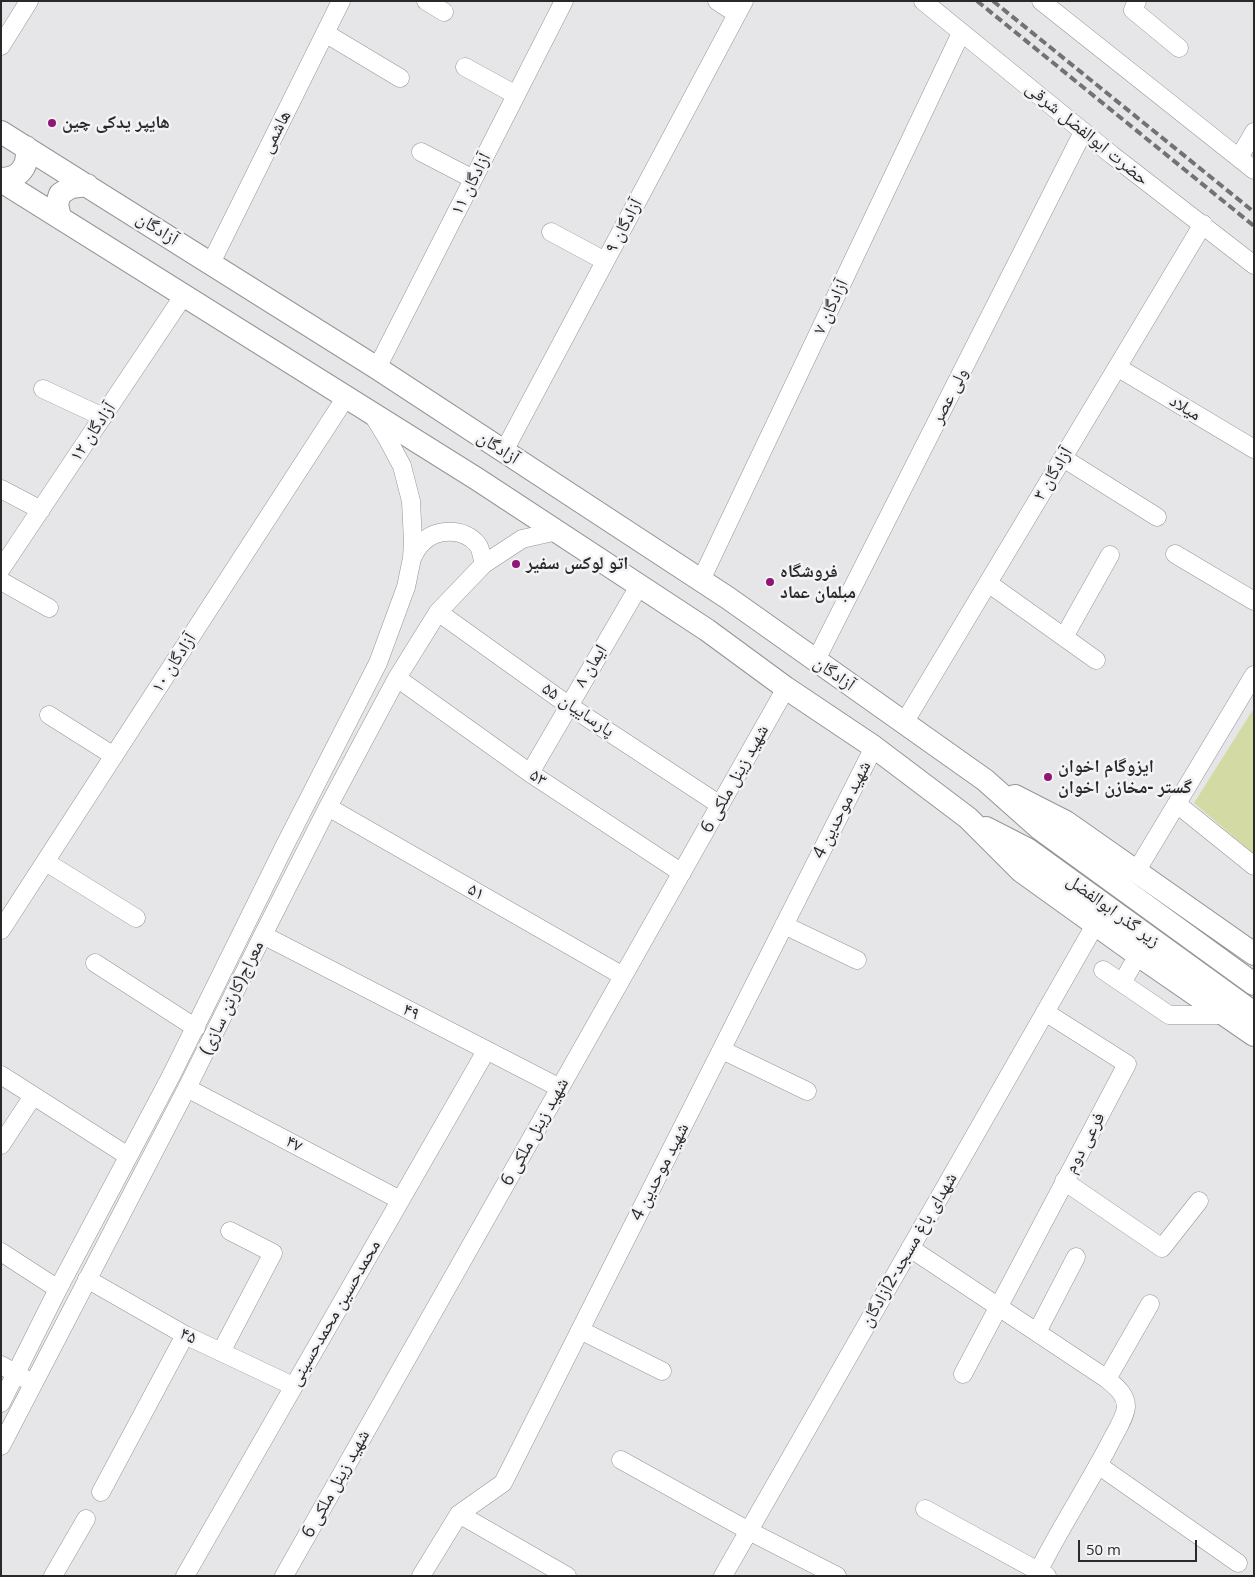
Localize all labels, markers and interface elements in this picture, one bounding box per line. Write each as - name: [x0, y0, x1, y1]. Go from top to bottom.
- street label: حضرت ابوالفضل شرقی: [1021, 78, 1153, 190]
- street label: هاشمی: [256, 107, 296, 157]
- place label: هایپر یدکی چین: [62, 112, 170, 134]
- marker: هایپر یدکی چین: [46, 117, 58, 129]
- street label: ۱۱ آزادگان: [446, 150, 496, 218]
- street label: ۹ آزادگان: [601, 195, 647, 257]
- street label: آزادگان: [132, 208, 182, 250]
- street label: ۷ آزادگان: [809, 276, 853, 338]
- street label: ولی عصر: [927, 365, 973, 427]
- street label: میلاد: [1165, 390, 1205, 426]
- street label: ۱۲ آزادگان: [65, 398, 121, 466]
- street label: آزادگان: [473, 427, 523, 469]
- street label: ۳ آزادگان: [1029, 443, 1077, 505]
- place label: اتو لوکس سفیر: [526, 553, 628, 575]
- marker: اتو لوکس سفیر: [510, 558, 522, 570]
- place label: فروشگاه مبلمان عماد: [780, 561, 856, 604]
- marker: فروشگاه مبلمان عماد: [764, 576, 776, 588]
- street label: ۱۰ آزادگان: [147, 629, 201, 697]
- street label: ۸ ایمان: [570, 641, 612, 691]
- street label: آزادگان: [809, 652, 859, 696]
- street label: پارساییان ۵۵: [538, 678, 618, 742]
- street label: 6 شهید زینل ملکی: [696, 721, 774, 837]
- place label: ایزوگام اخوان گستر -مخازن اخوان: [1058, 756, 1192, 799]
- street label: 4 شهید موحدین: [808, 758, 876, 862]
- street label: ۵۳: [525, 765, 551, 791]
- marker: ایزوگام اخوان گستر -مخازن اخوان: [1042, 771, 1054, 783]
- street label: زیر گذر ابوالفضل: [1062, 870, 1164, 952]
- street label: ۵۱: [464, 879, 488, 905]
- street label: معراج(کارتن سازی): [195, 937, 269, 1059]
- street label: ۴۹: [399, 999, 423, 1025]
- street label: 6 شهید زینل ملکی: [496, 1074, 574, 1190]
- street label: فرعی دوم: [1060, 1109, 1110, 1177]
- street label: 4 شهید موحدین: [626, 1120, 694, 1224]
- street label: ۴۷: [282, 1131, 306, 1157]
- street label: شهدای‌ باغ مسجد-2آزادگان: [856, 1169, 962, 1331]
- street label: محمدحسین محمدحسینی: [284, 1236, 386, 1390]
- street label: ۴۵: [176, 1323, 200, 1349]
- street label: 6 شهید زینل ملکی: [297, 1426, 375, 1542]
- scale bar: [1080, 1530, 1199, 1562]
- text: 50 m: [1086, 1539, 1121, 1559]

